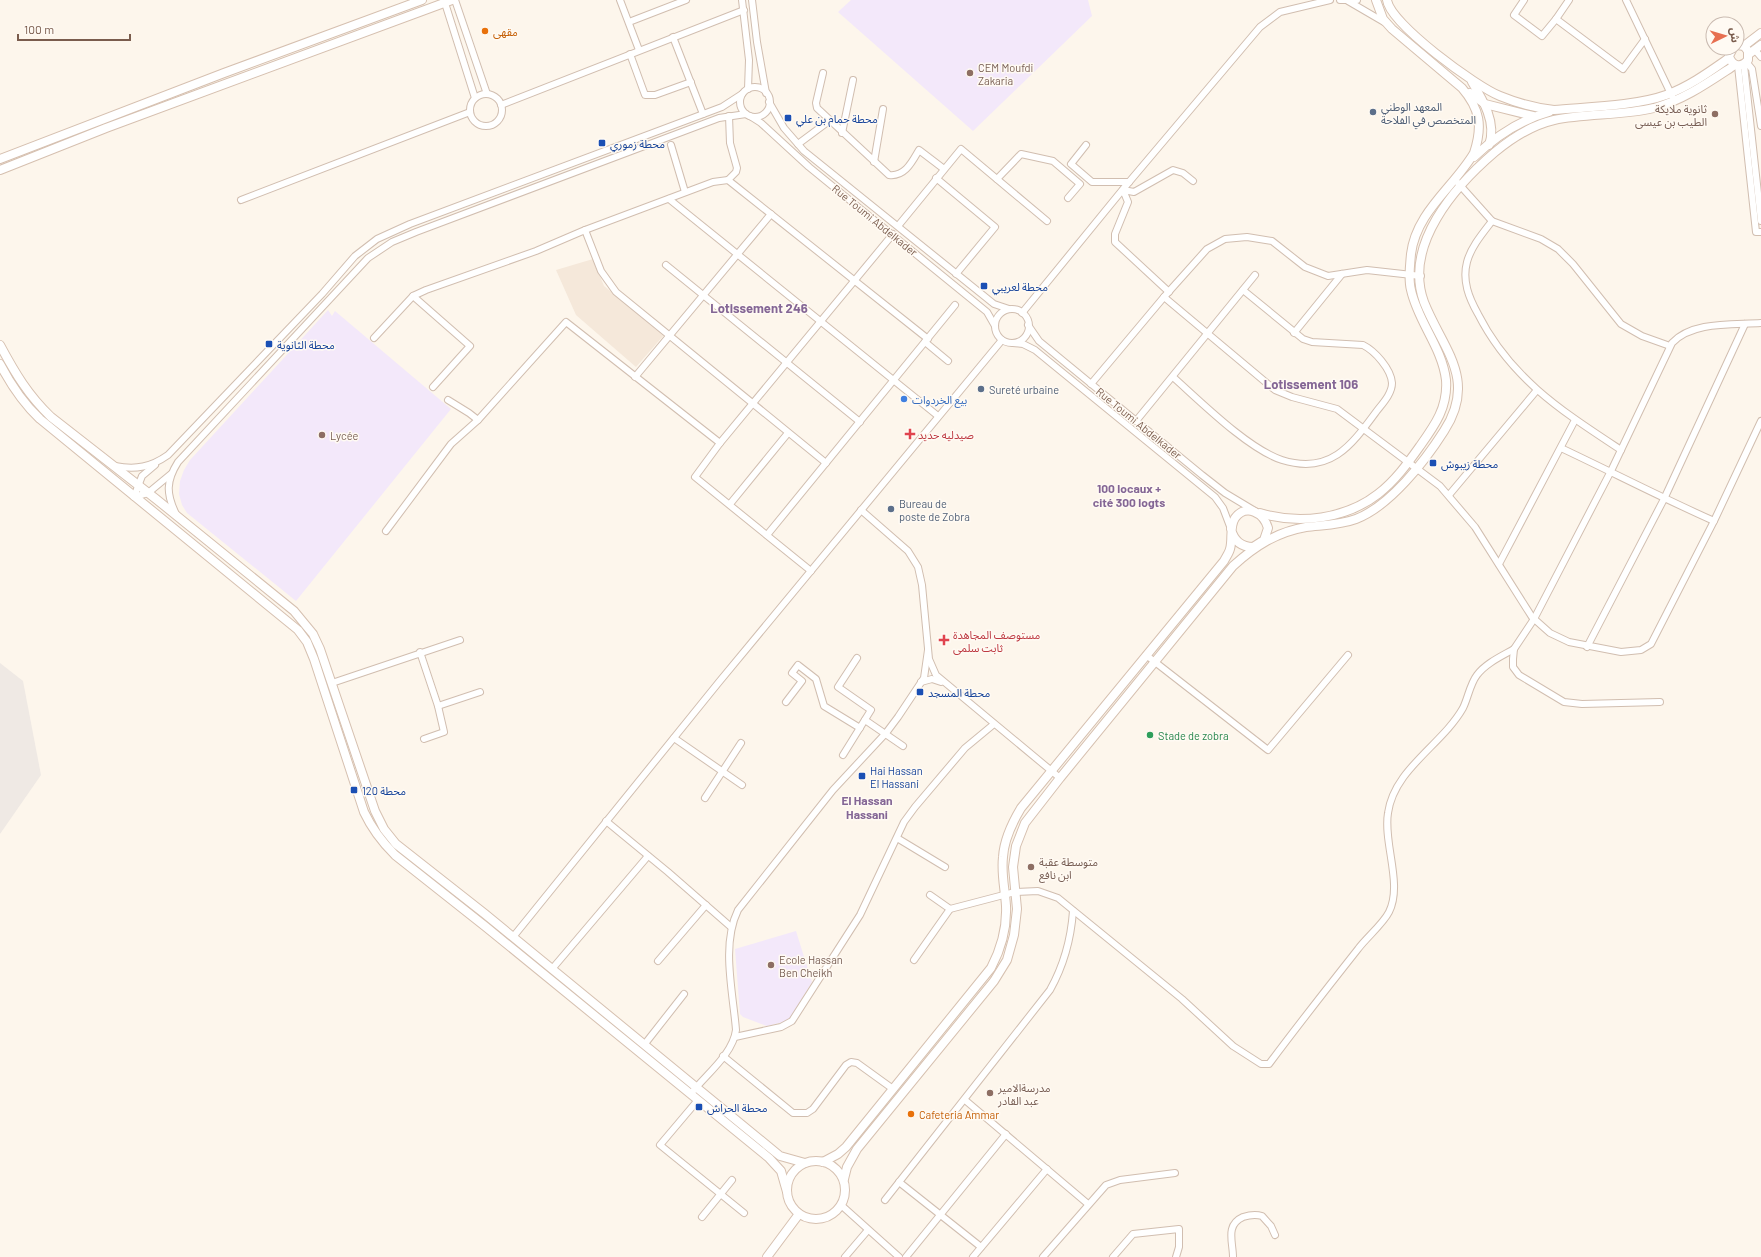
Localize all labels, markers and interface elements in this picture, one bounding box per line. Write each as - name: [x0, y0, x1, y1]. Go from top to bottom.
- scale bar: [18, 16, 130, 42]
- north arrow: [1705, 16, 1745, 56]
- text: 100 m: [24, 22, 54, 36]
- place label: مقهى: [493, 25, 518, 39]
- marker: مقهى: [480, 26, 490, 36]
- text: ش: [1727, 27, 1743, 43]
- place label: CEM Moufdi Zakaria: [978, 61, 1034, 87]
- marker: CEM Moufdi Zakaria: [965, 68, 975, 78]
- place label: المعهد الوطني المتخصص في الفلاحة: [1381, 100, 1476, 129]
- place label: ثانوية ملايكة الطيب بن عيسى: [1635, 102, 1707, 129]
- marker: المعهد الوطني المتخصص في الفلاحة: [1368, 107, 1378, 117]
- marker: ثانوية ملايكة الطيب بن عيسى: [1710, 109, 1720, 119]
- place label: محطة حمام بن علي: [796, 112, 878, 128]
- marker: محطة حمام بن علي: [783, 113, 793, 123]
- place label: محطة زموري: [610, 137, 665, 153]
- marker: محطة زموري: [597, 138, 607, 148]
- street label: Rue Toumi Abdelkader: [830, 182, 920, 258]
- place label: محطة لعريبي: [992, 280, 1048, 296]
- marker: محطة لعريبي: [979, 281, 989, 291]
- district label: Lotissement 246: [710, 300, 808, 316]
- place label: محطة الثانوية: [277, 338, 335, 352]
- marker: محطة الثانوية: [264, 339, 274, 349]
- district label: Lotissement 106: [1264, 376, 1358, 392]
- place label: Sureté urbaine: [989, 383, 1059, 396]
- marker: Sureté urbaine: [976, 384, 986, 394]
- street label: Rue Toumi Abdelkader: [1094, 385, 1184, 461]
- place label: بيع الخردوات: [912, 393, 967, 408]
- marker: بيع الخردوات: [899, 394, 909, 404]
- place label: صيدليه حديد: [918, 428, 974, 442]
- place label: Lycée: [330, 429, 359, 442]
- marker: صيدليه حديد: [905, 429, 915, 439]
- marker: Lycée: [317, 430, 327, 440]
- place label: محطة زيبوش: [1441, 457, 1499, 471]
- marker: محطة زيبوش: [1428, 458, 1438, 468]
- district label: 100 locaux + cité 300 logts: [1093, 481, 1165, 509]
- place label: Bureau de poste de Zobra: [899, 497, 970, 523]
- marker: Bureau de poste de Zobra: [886, 504, 896, 514]
- place label: مستوصف المجاهدة ثابت سلمى: [953, 628, 1041, 655]
- marker: مستوصف المجاهدة ثابت سلمى: [938, 634, 950, 646]
- place label: محطة المسجد: [928, 686, 990, 699]
- marker: محطة المسجد: [915, 687, 925, 697]
- place label: Stade de zobra: [1158, 729, 1229, 742]
- marker: Stade de zobra: [1145, 730, 1155, 740]
- place label: Hai Hassan El Hassani: [870, 764, 923, 790]
- marker: Hai Hassan El Hassani: [857, 771, 867, 781]
- place label: محطة 120: [362, 784, 406, 797]
- marker: محطة 120: [349, 785, 359, 795]
- district label: El Hassan Hassani: [841, 793, 893, 821]
- place label: متوسطة عقبة ابن نافع: [1039, 855, 1098, 883]
- marker: متوسطة عقبة ابن نافع: [1026, 862, 1036, 872]
- place label: Ecole Hassan Ben Cheikh: [779, 953, 843, 979]
- marker: Ecole Hassan Ben Cheikh: [766, 960, 776, 970]
- place label: مدرسةالامير عبد القادر: [997, 1081, 1051, 1108]
- marker: مدرسةالامير عبد القادر: [985, 1088, 995, 1098]
- place label: محطة الحراش: [707, 1101, 768, 1115]
- marker: محطة الحراش: [694, 1102, 704, 1112]
- place label: Cafeteria Ammar: [919, 1108, 999, 1121]
- marker: Cafeteria Ammar: [906, 1109, 916, 1119]

